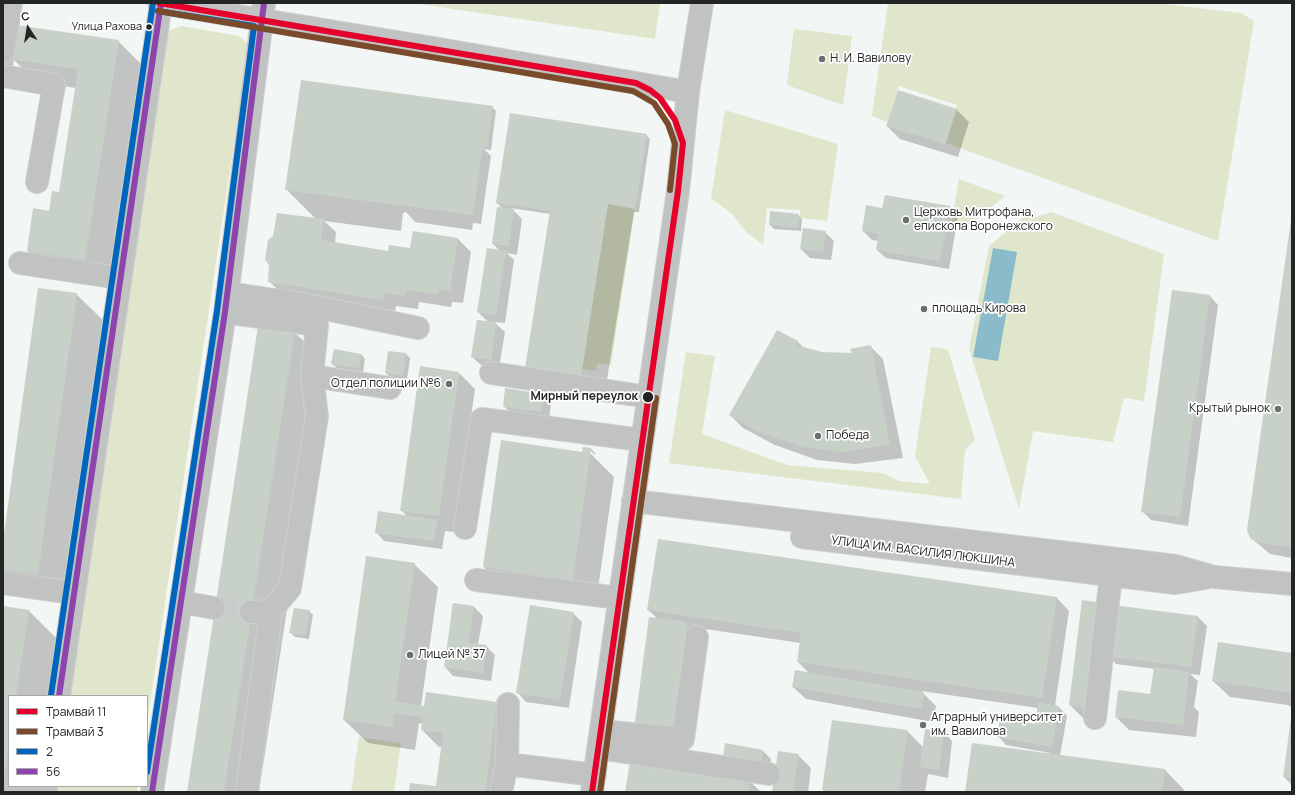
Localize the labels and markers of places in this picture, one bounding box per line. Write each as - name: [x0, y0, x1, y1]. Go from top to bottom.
- place label: Улица Рахова: [71, 20, 142, 34]
- marker: Улица Рахова: [144, 22, 154, 32]
- place label: Н. И. Вавилову: [830, 52, 911, 66]
- marker: Н. И. Вавилову: [817, 54, 827, 64]
- place label: Церковь Митрофана, епископа Воронежского: [914, 206, 1053, 234]
- marker: Церковь Митрофана, епископа Воронежского: [901, 215, 911, 225]
- place label: площадь Кирова: [932, 302, 1026, 316]
- marker: площадь Кирова: [919, 304, 929, 314]
- place label: Отдел полиции №6: [331, 377, 441, 391]
- marker: Отдел полиции №6: [444, 379, 454, 389]
- place label: Мирный переулок: [530, 390, 638, 404]
- marker: Мирный переулок: [641, 390, 655, 404]
- place label: Крытый рынок: [1189, 402, 1270, 416]
- marker: Крытый рынок: [1273, 404, 1283, 414]
- place label: Победа: [826, 429, 869, 443]
- marker: Победа: [813, 431, 823, 441]
- place label: Лицей № 37: [418, 648, 485, 662]
- marker: Лицей № 37: [405, 650, 415, 660]
- place label: Аграрный университет им. Вавилова: [931, 711, 1063, 739]
- marker: Аграрный университет им. Вавилова: [918, 720, 928, 730]

